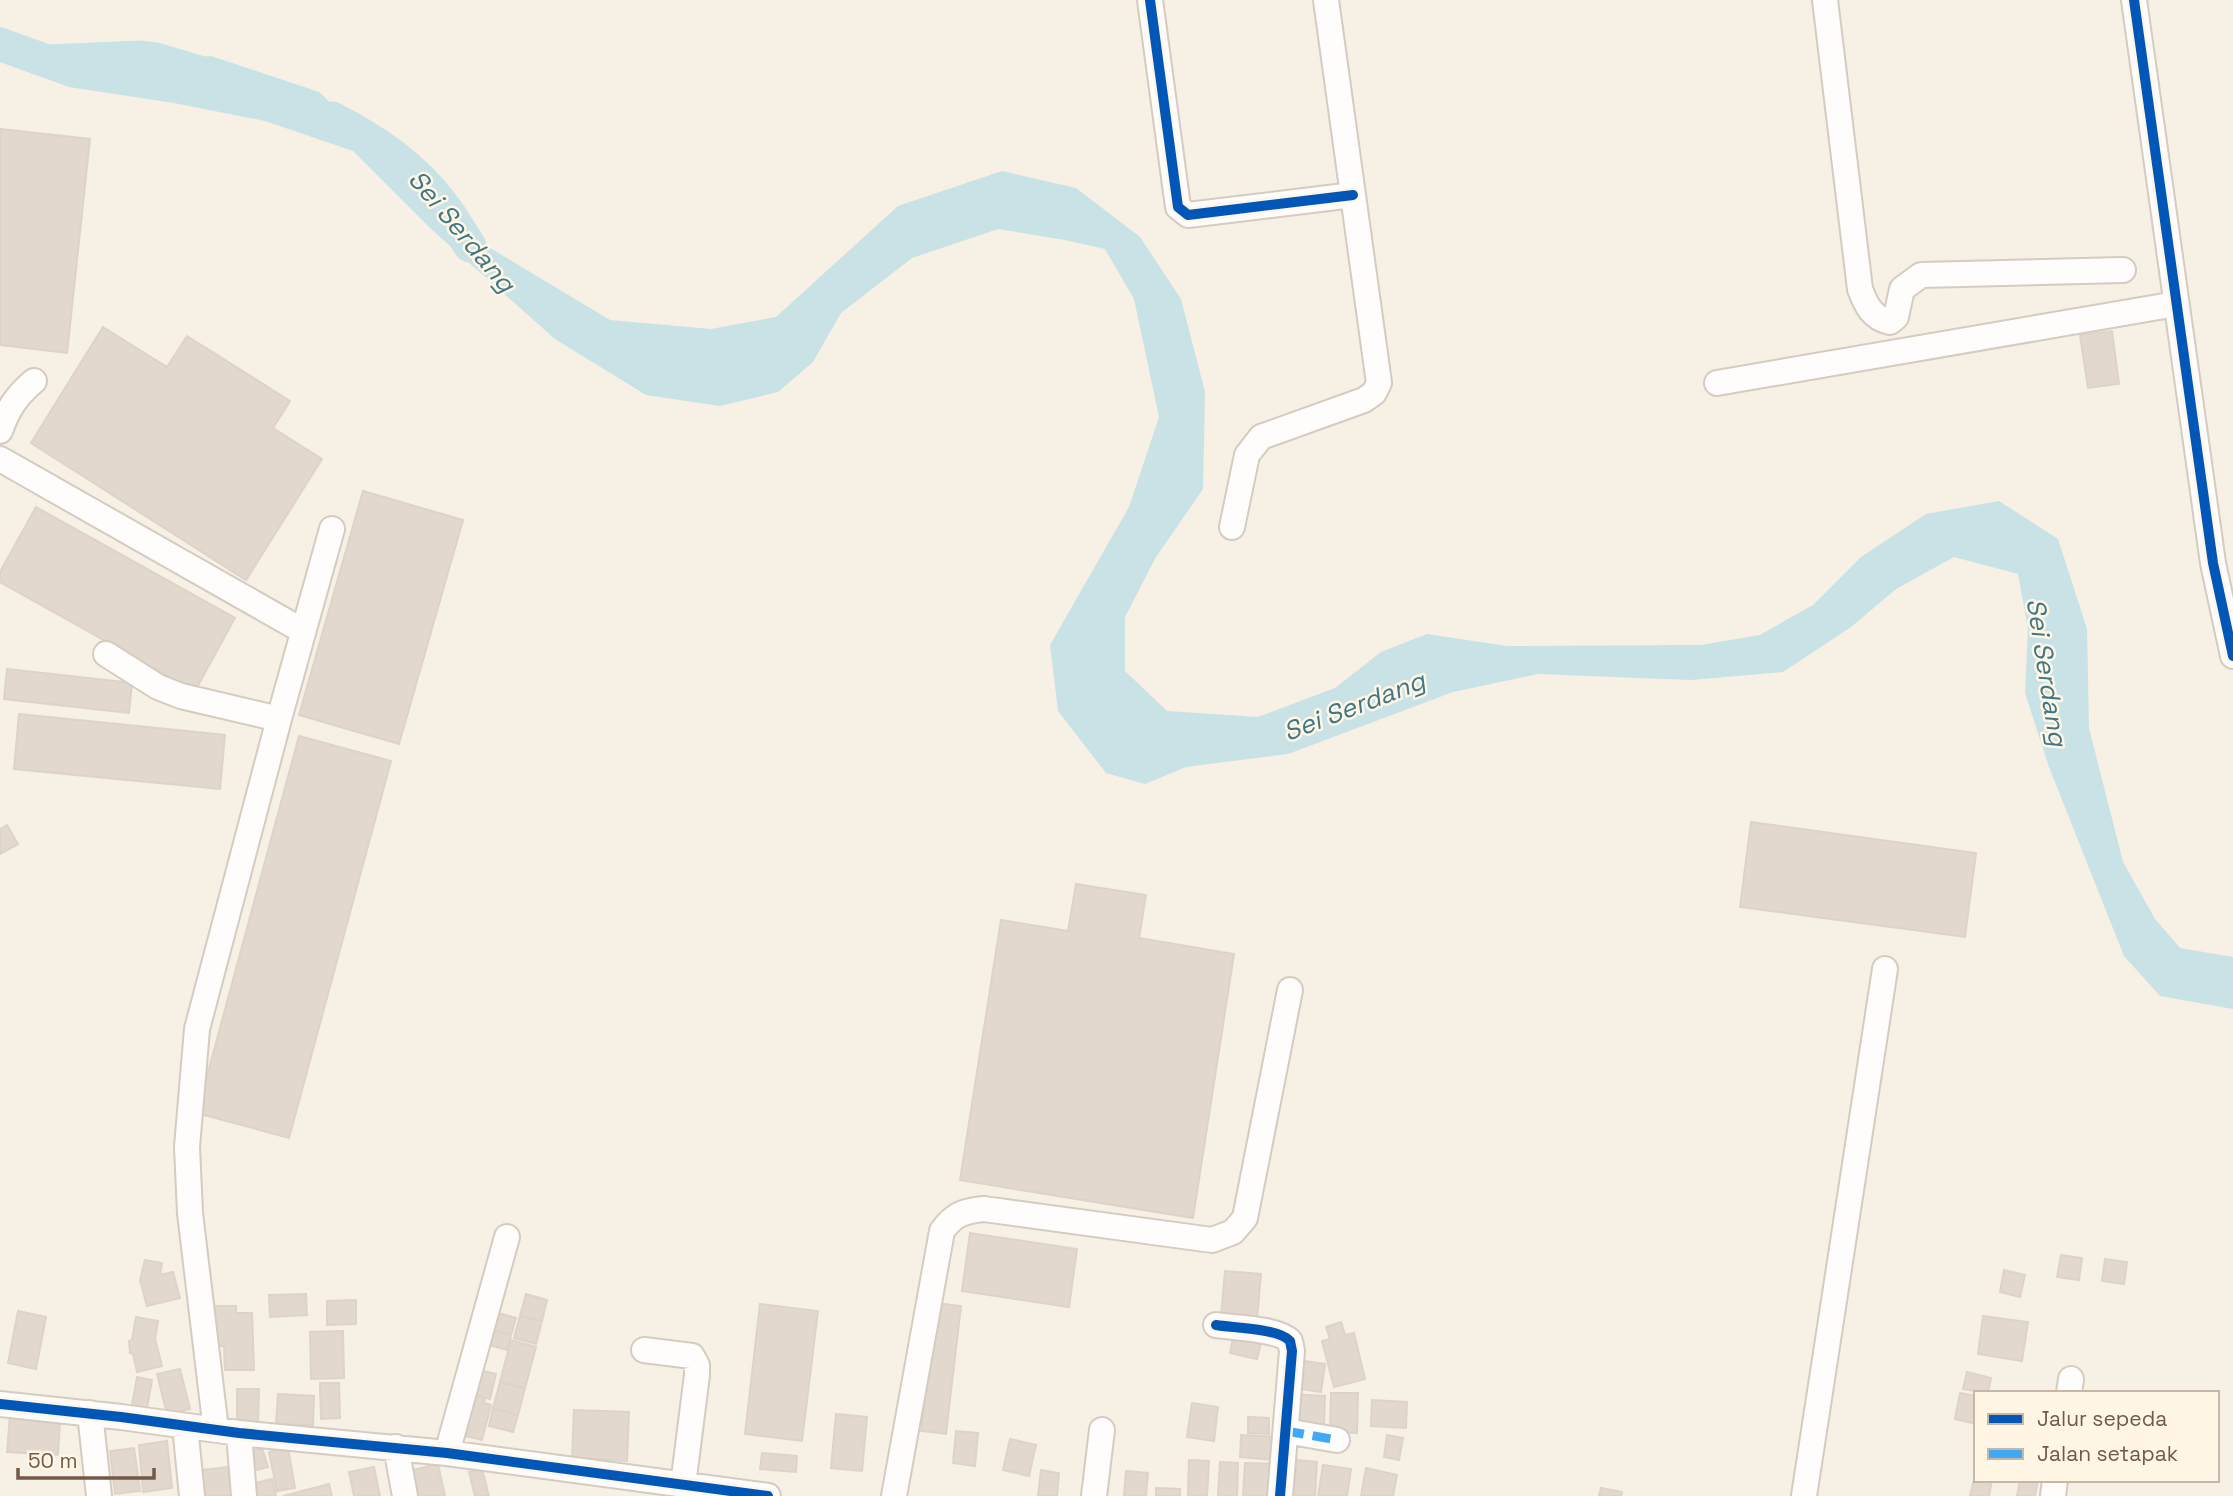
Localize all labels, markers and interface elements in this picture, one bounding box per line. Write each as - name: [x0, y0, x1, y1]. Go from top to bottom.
- water label: Sei Serdang: [401, 163, 524, 300]
- water label: Sei Serdang: [2019, 596, 2076, 750]
- water label: Sei Serdang: [1278, 663, 1431, 749]
- legend: [1974, 1391, 2219, 1482]
- text: Jalur sepeda: [2037, 1405, 2167, 1432]
- scale bar: [18, 1436, 154, 1480]
- text: Jalan setapak: [2037, 1440, 2178, 1467]
- text: 50 m: [28, 1447, 78, 1474]

